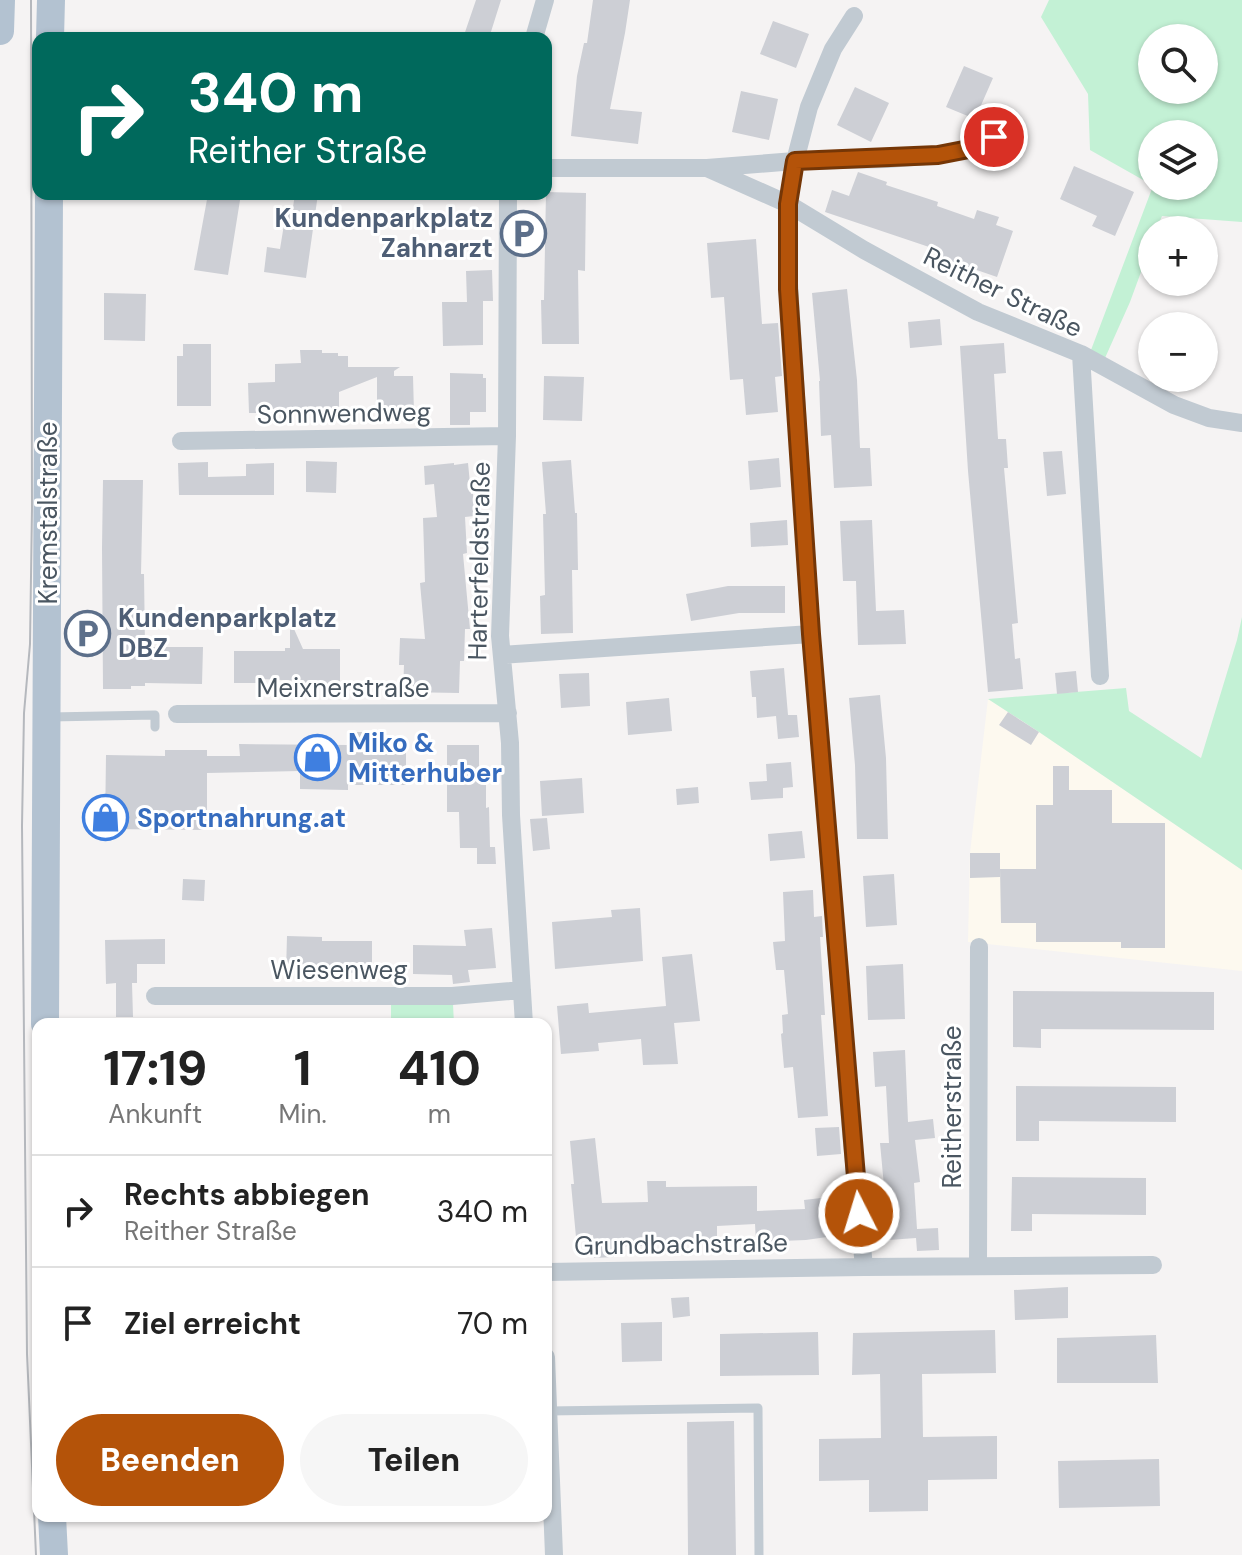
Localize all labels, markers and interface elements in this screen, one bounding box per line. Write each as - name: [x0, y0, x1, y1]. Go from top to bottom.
- map controls: [1138, 24, 1218, 392]
- button: search: [1138, 24, 1218, 104]
- text: 340 m: [188, 56, 363, 129]
- icon: right: [56, 64, 160, 168]
- pin: [960, 103, 1028, 171]
- icon: arrive: [972, 115, 1016, 159]
- button: layers: [1138, 120, 1218, 200]
- text: Reither Straße: [188, 127, 427, 174]
- place label: Kundenparkplatz Zahnarzt: [274, 201, 493, 265]
- parking icon: Kundenparkplatz Zahnarzt: [500, 209, 548, 257]
- button: +: [1138, 216, 1218, 296]
- street label: Reither Straße: [918, 239, 1088, 345]
- button: −: [1138, 312, 1218, 392]
- street label: Sonnwendweg: [257, 394, 431, 432]
- street label: Kremstalstraße: [31, 422, 65, 604]
- street label: Harterfeldstraße: [460, 461, 498, 661]
- place label: Kundenparkplatz DBZ: [118, 601, 337, 665]
- parking icon: Kundenparkplatz DBZ: [63, 609, 111, 657]
- street label: Meixnerstraße: [256, 671, 430, 705]
- place label: Miko & Mitterhuber: [348, 726, 502, 790]
- shop icon: Miko & Mitterhuber: [293, 734, 341, 782]
- shop icon: Sportnahrung.at: [82, 794, 130, 842]
- place label: Sportnahrung.at: [137, 801, 346, 835]
- street label: Wiesenweg: [270, 953, 408, 987]
- street label: Reitherstraße: [935, 1025, 969, 1189]
- text: 17:19: [103, 1037, 207, 1100]
- text: 1: [294, 1037, 311, 1100]
- text: 410: [398, 1037, 481, 1100]
- text: Ankunft: [108, 1097, 202, 1131]
- text: Min.: [278, 1097, 327, 1131]
- text: m: [428, 1097, 451, 1131]
- position arrow: [817, 1171, 901, 1255]
- text: Rechts abbiegen: [124, 1175, 369, 1214]
- icon: right: [56, 1189, 100, 1233]
- text: 340 m: [437, 1192, 528, 1231]
- text: Reither Straße: [124, 1214, 297, 1248]
- street label: Grundbachstraße: [574, 1225, 788, 1263]
- icon: arrive: [56, 1301, 100, 1345]
- text: Ziel erreicht: [124, 1304, 301, 1343]
- text: 70 m: [457, 1304, 528, 1343]
- button: Beenden: [56, 1414, 284, 1506]
- button: Teilen: [300, 1414, 528, 1506]

